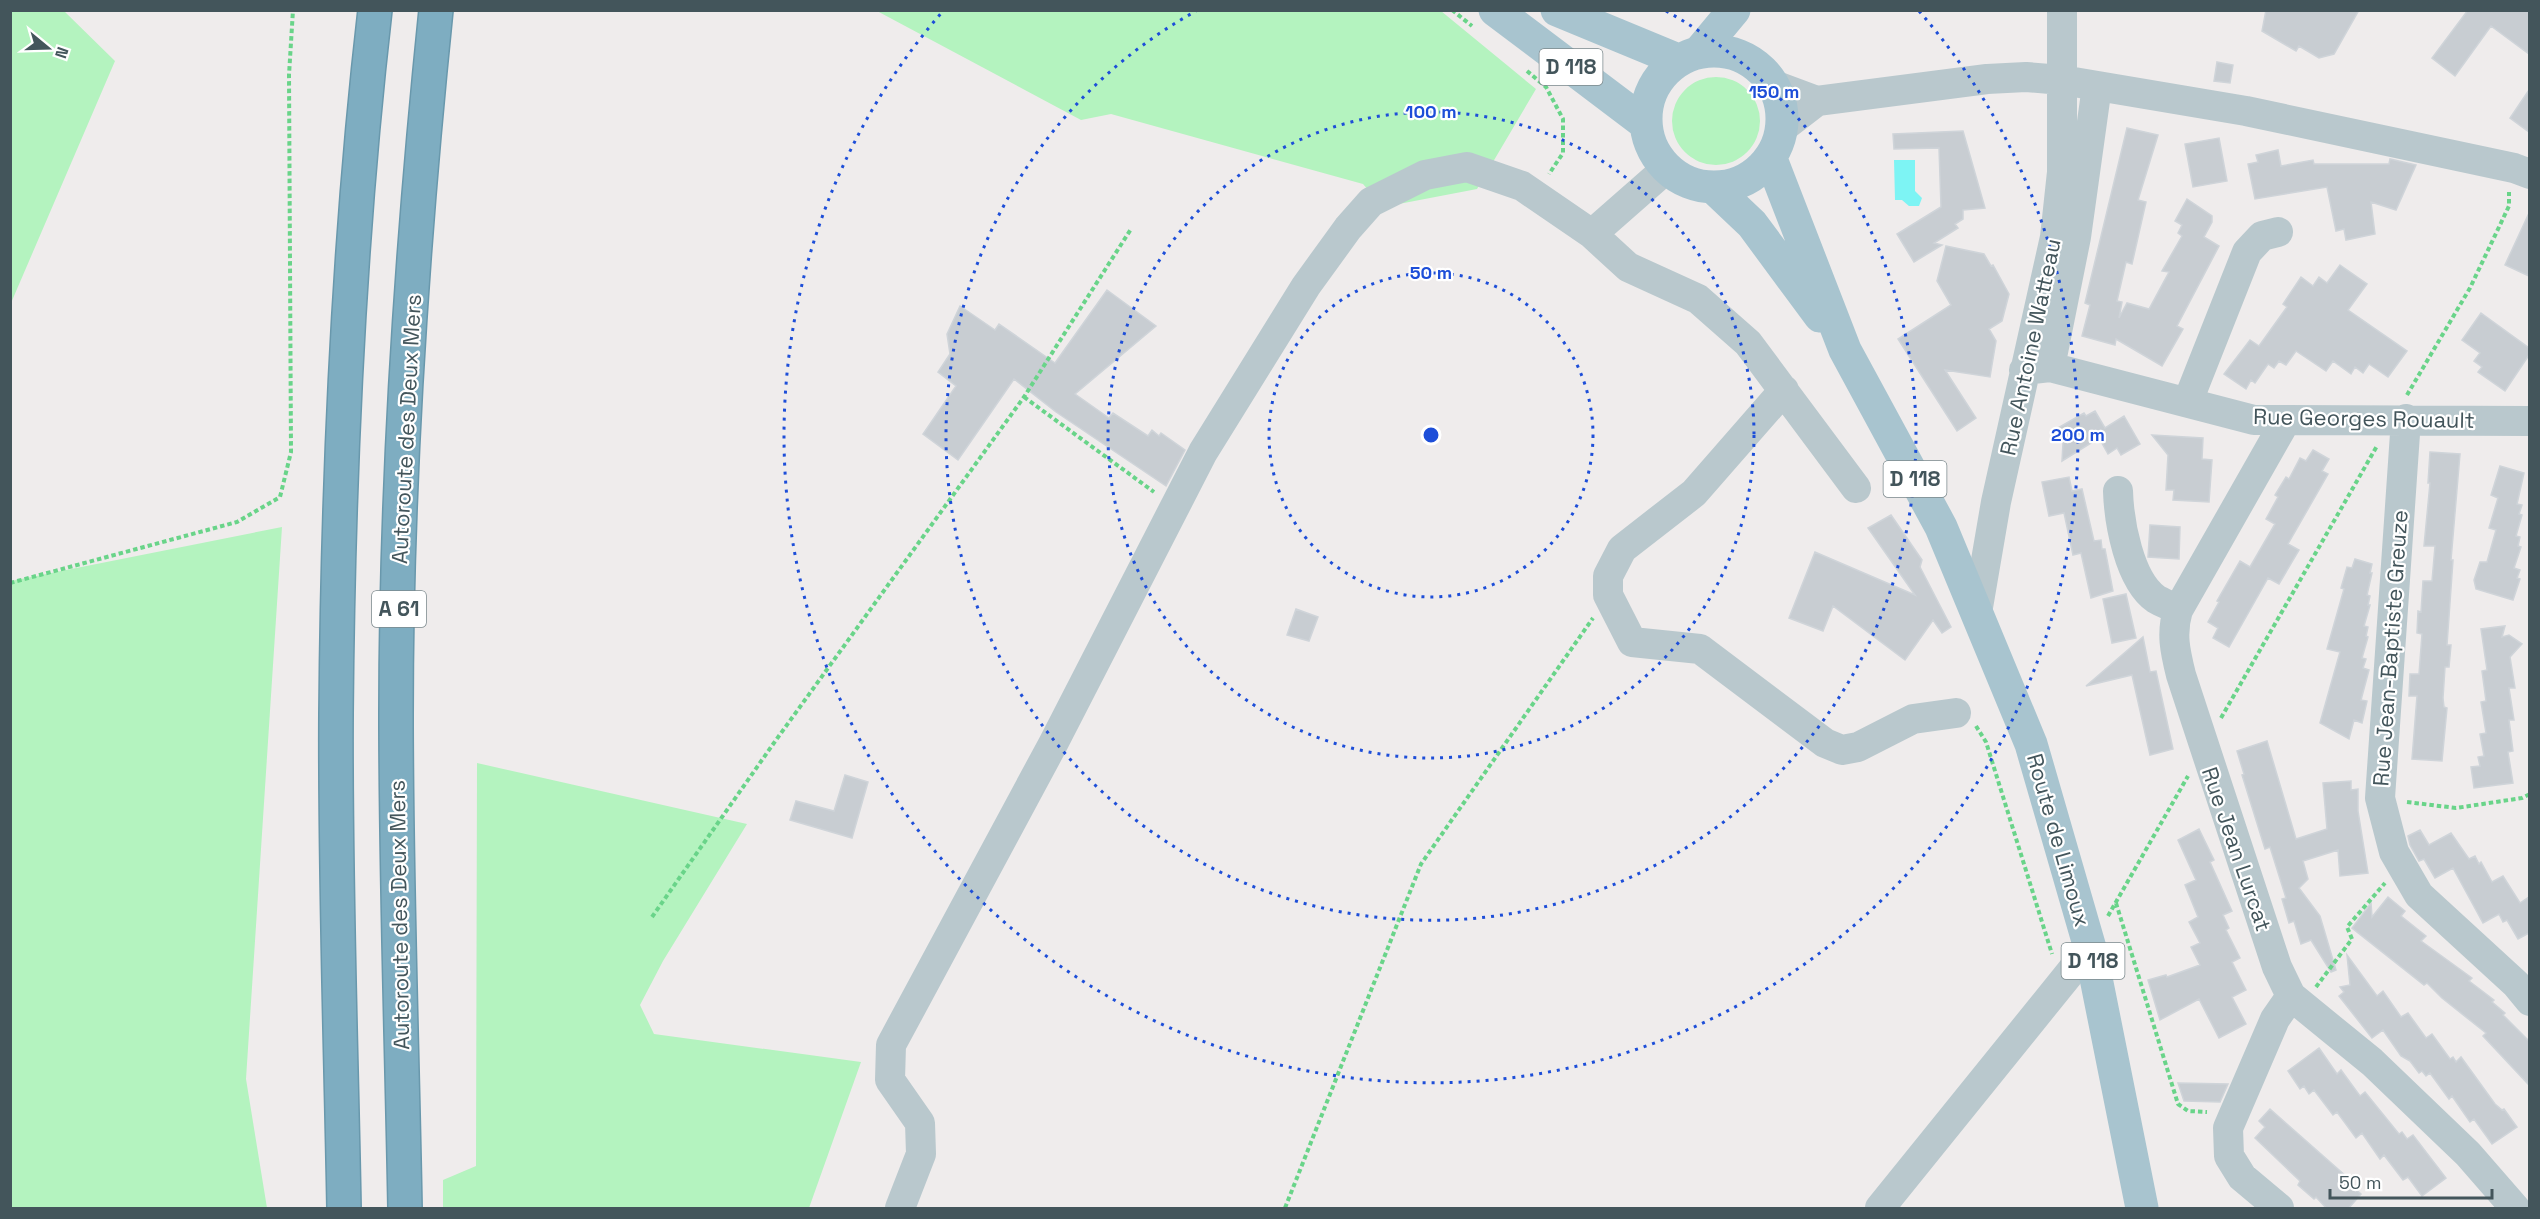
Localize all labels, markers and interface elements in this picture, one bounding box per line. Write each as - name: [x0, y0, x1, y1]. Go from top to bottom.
- north arrow: [18, 18, 78, 78]
- text: N: [50, 44, 73, 61]
- road number: D 118: [1540, 49, 1602, 85]
- text: 150 m: [1749, 80, 1799, 103]
- text: 100 m: [1405, 100, 1457, 123]
- street label: Rue Antoine Watteau: [1993, 236, 2067, 458]
- text: 50 m: [1410, 261, 1452, 284]
- street label: Autoroute des Deux Mers: [385, 293, 427, 565]
- street label: Rue Georges Rouault: [2253, 402, 2475, 434]
- text: 200 m: [2051, 423, 2105, 446]
- centre of rings: [1421, 425, 1441, 445]
- road number: D 118: [1884, 461, 1946, 497]
- street label: Rue Jean-Baptiste Greuze: [2366, 509, 2414, 787]
- road number: A 61: [372, 591, 426, 627]
- street label: Route de Limoux: [2021, 750, 2097, 930]
- street label: Rue Jean Lurcat: [2196, 763, 2278, 935]
- street label: Autoroute des Deux Mers: [383, 780, 415, 1050]
- road number: D 118: [2062, 943, 2124, 979]
- scale bar: [2330, 1162, 2492, 1200]
- text: 50 m: [2339, 1171, 2381, 1194]

